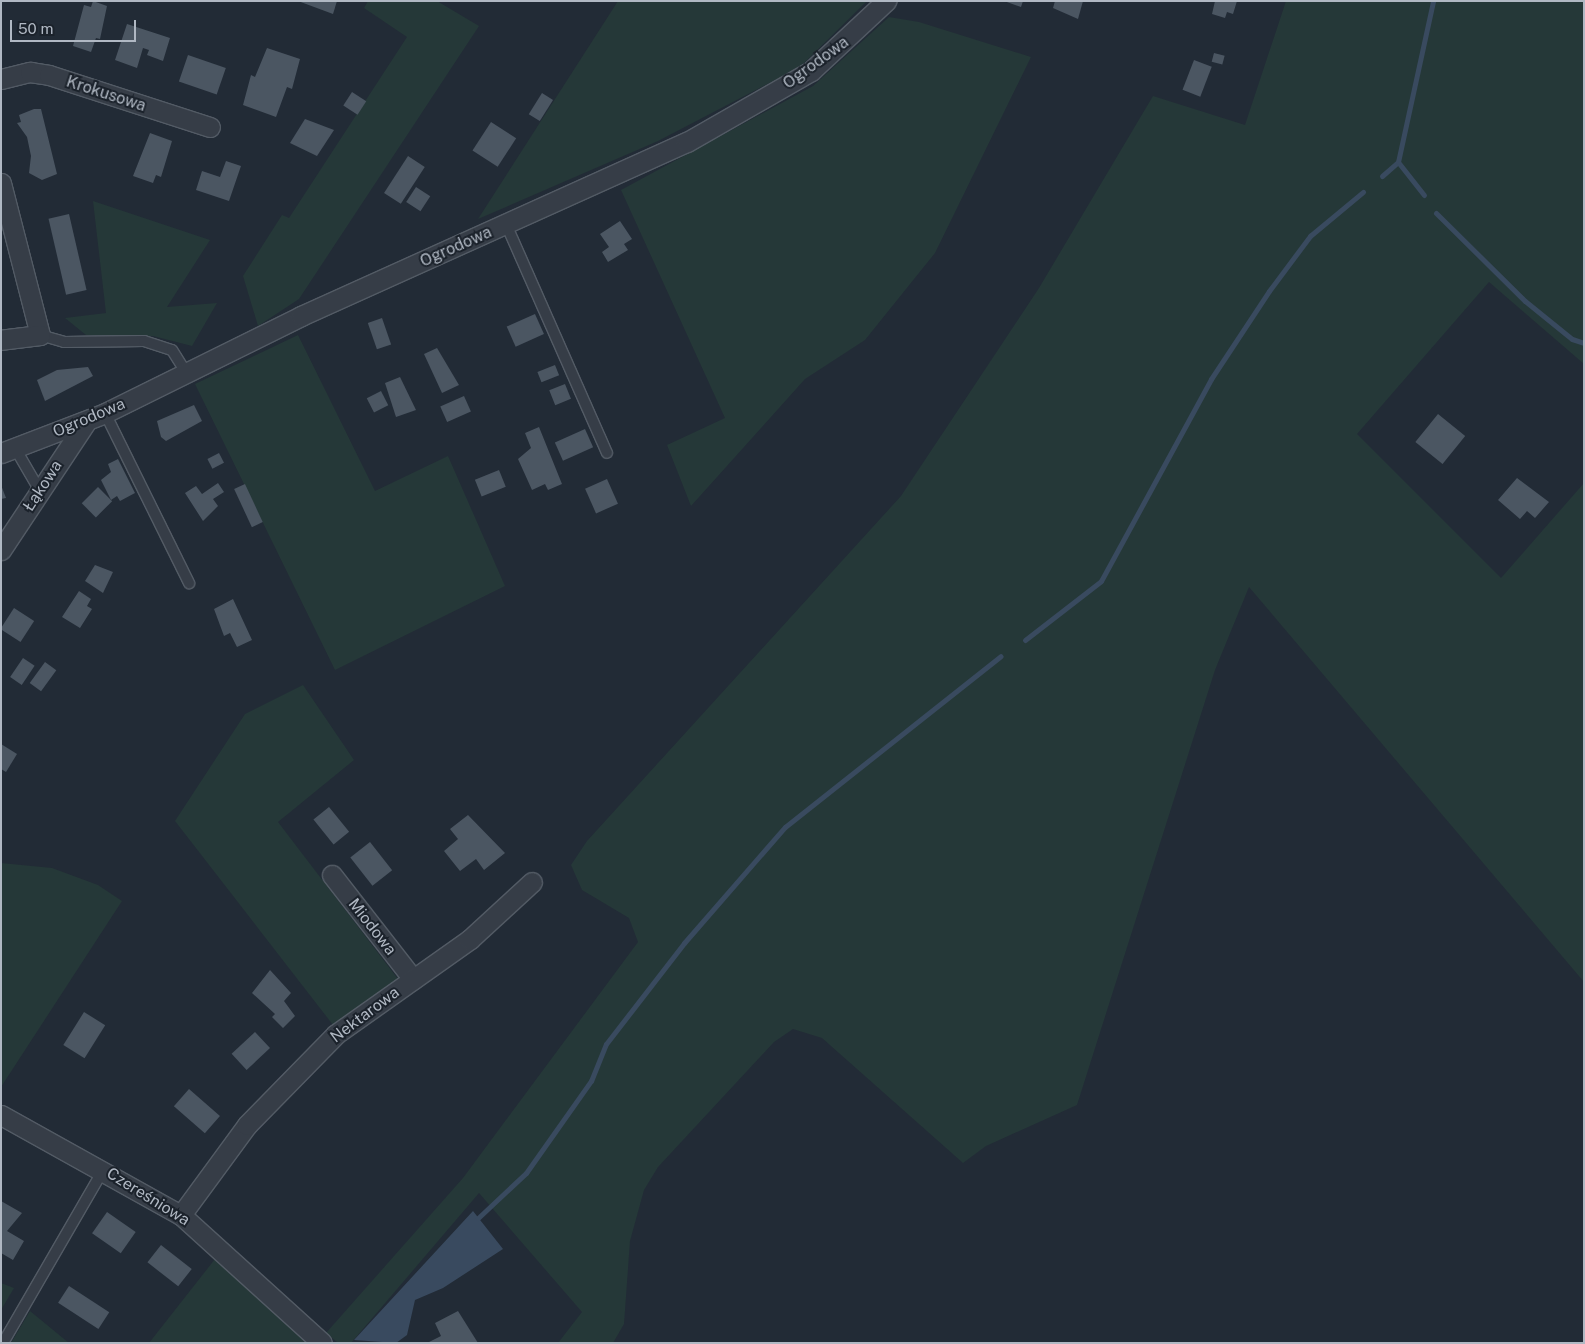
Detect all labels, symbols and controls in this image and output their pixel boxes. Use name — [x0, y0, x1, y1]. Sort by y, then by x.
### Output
scale bar — [12, 10, 139, 42]
text: 50 m — [18, 20, 53, 37]
street label: Ogrodowa — [779, 33, 853, 93]
street label: Krokusowa — [64, 72, 148, 116]
street label: Ogrodowa — [417, 223, 495, 271]
street label: Ogrodowa — [50, 394, 128, 442]
street label: Łąkowa — [20, 457, 66, 515]
street label: Miodowa — [344, 895, 400, 959]
street label: Nektarowa — [327, 983, 403, 1047]
street label: Czereśniowa — [103, 1164, 193, 1230]

